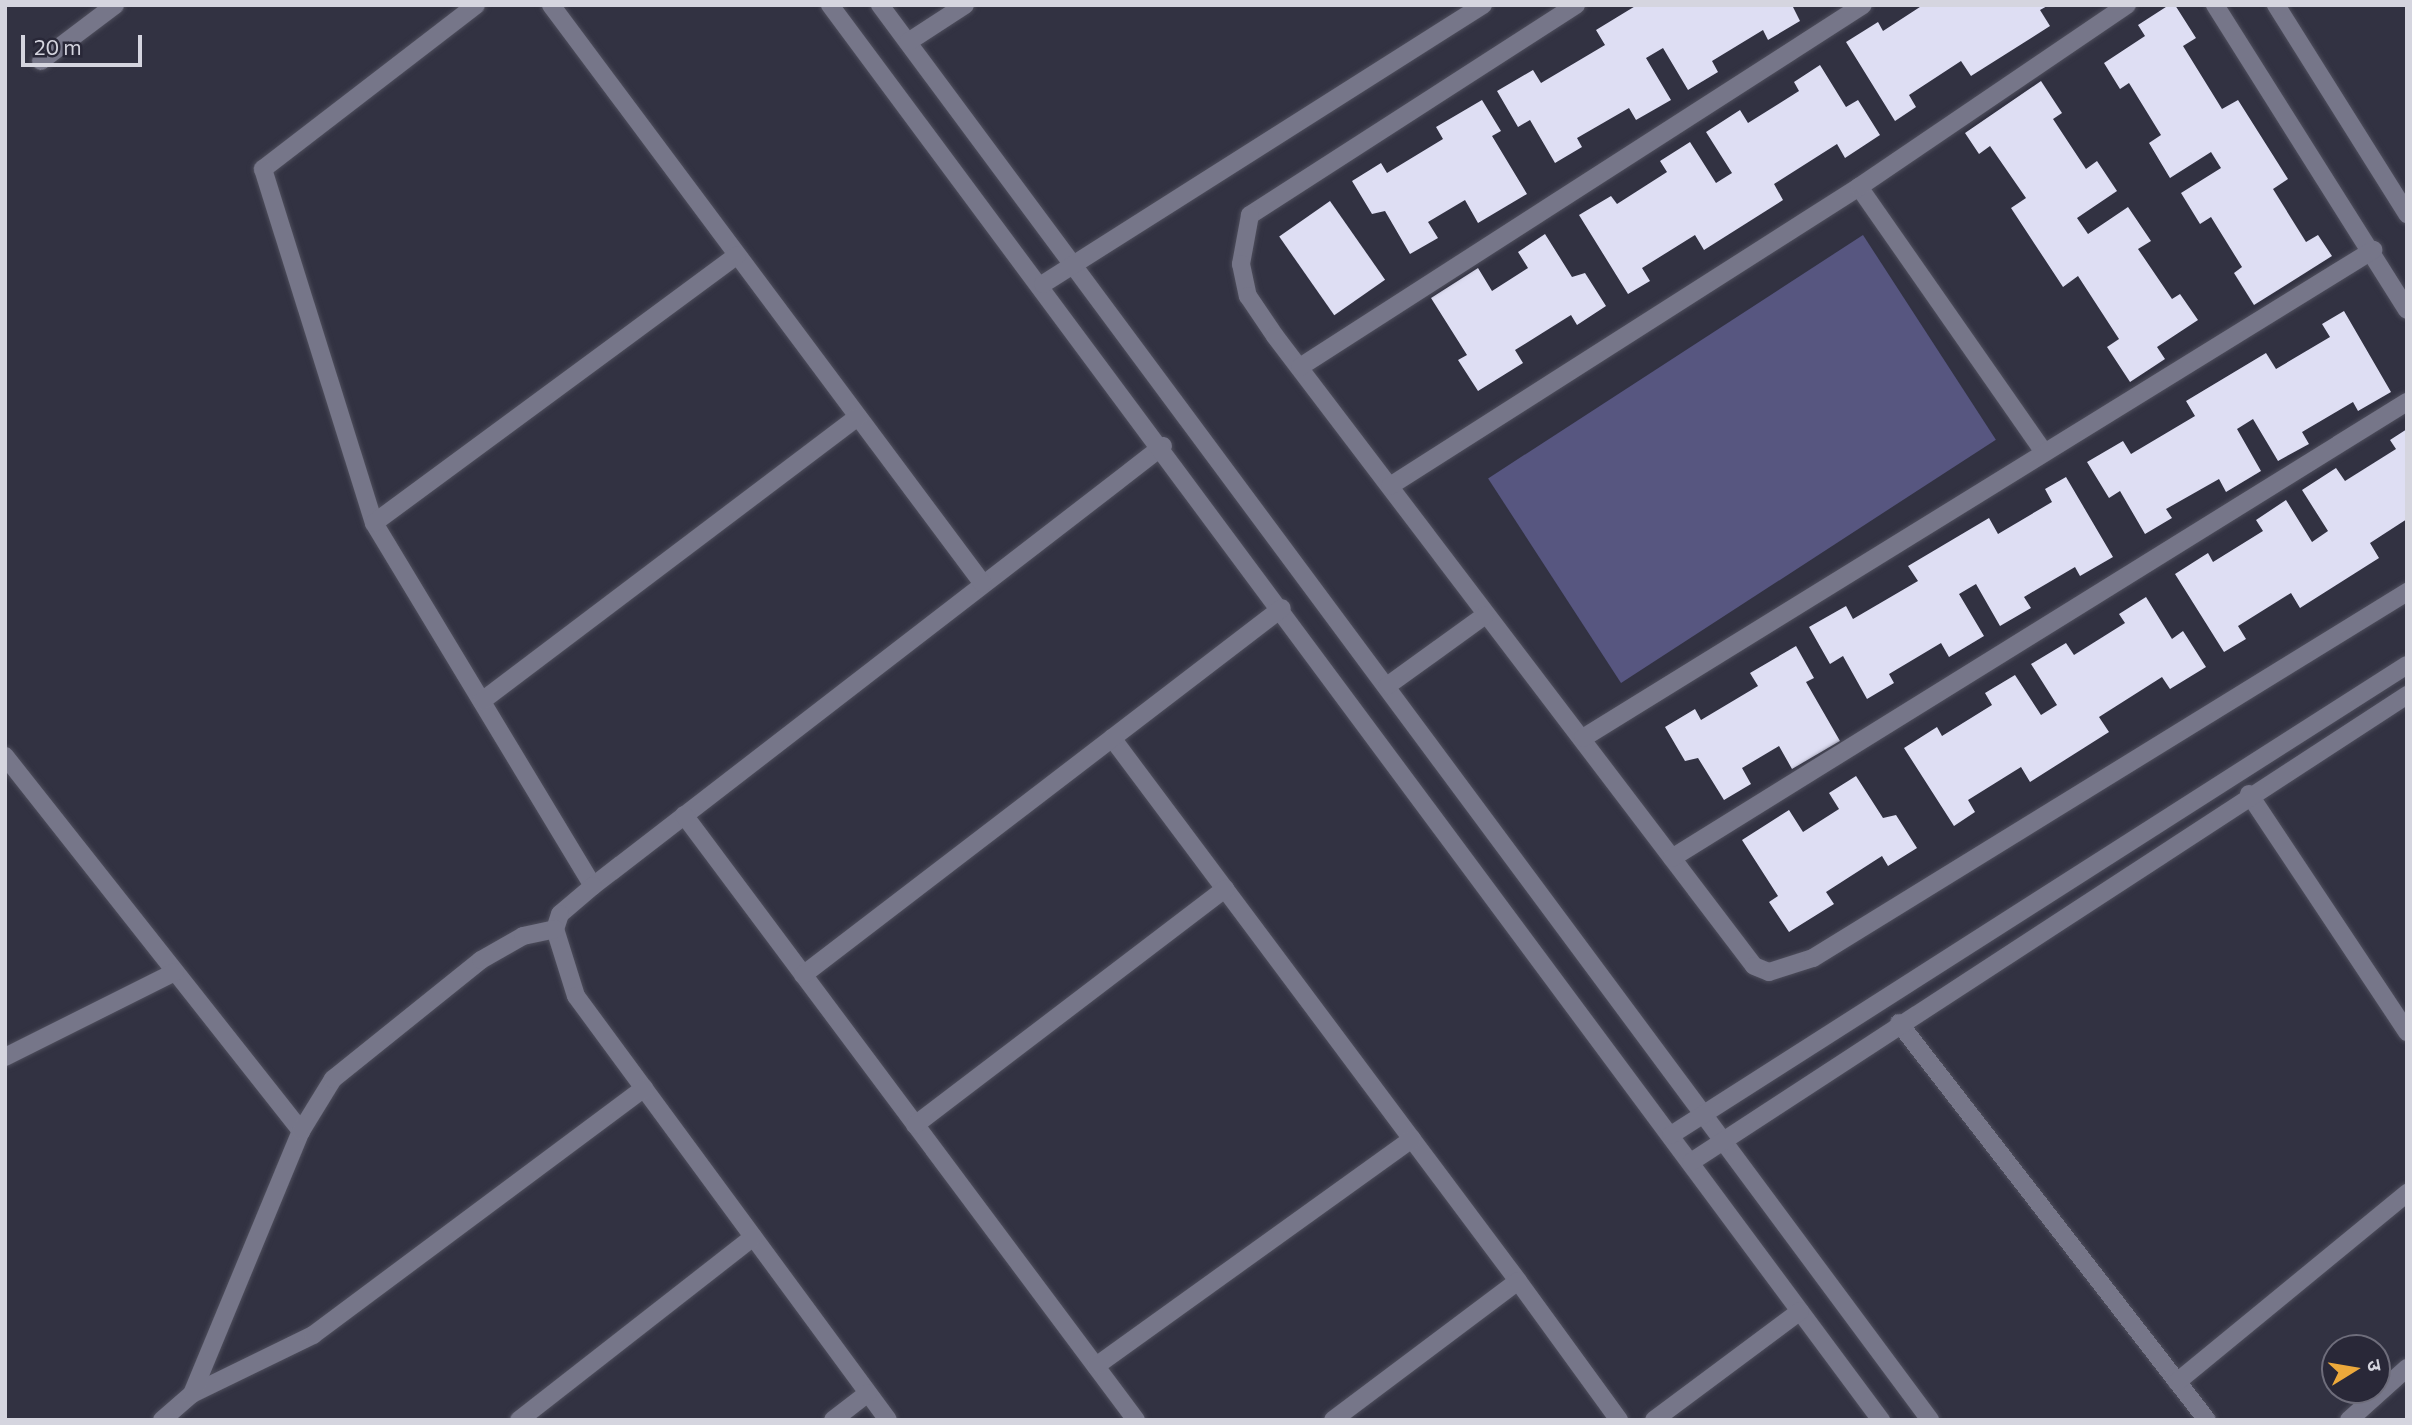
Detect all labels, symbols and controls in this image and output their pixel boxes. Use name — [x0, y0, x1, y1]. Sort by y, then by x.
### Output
scale bar — [24, 21, 145, 65]
text: 20 m — [34, 34, 82, 59]
north arrow — [2321, 1334, 2391, 1404]
text: उ — [2363, 1358, 2387, 1373]

